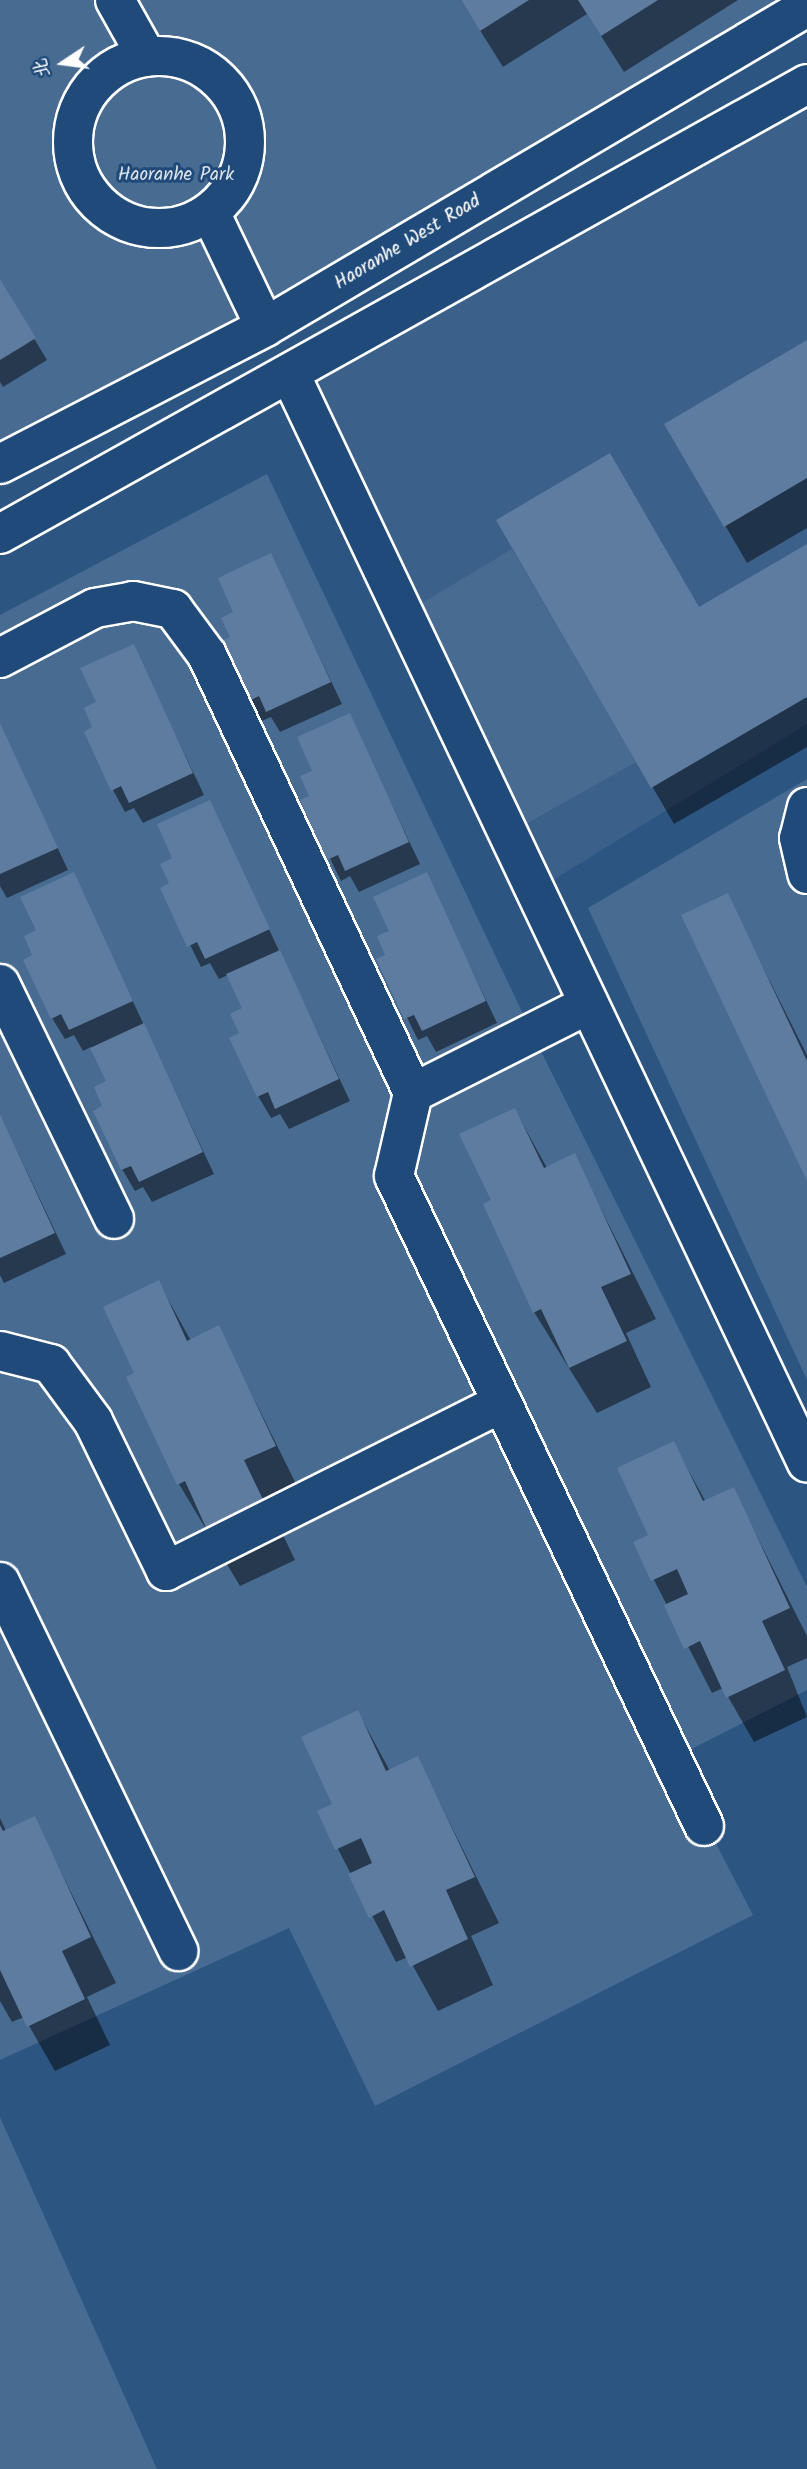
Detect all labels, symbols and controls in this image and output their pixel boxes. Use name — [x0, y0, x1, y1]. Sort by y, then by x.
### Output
north arrow — [28, 28, 98, 98]
text: 北 — [26, 55, 59, 80]
park label: Haoranhe Park — [118, 165, 234, 187]
street label: Haoranhe West Road — [331, 190, 485, 296]

